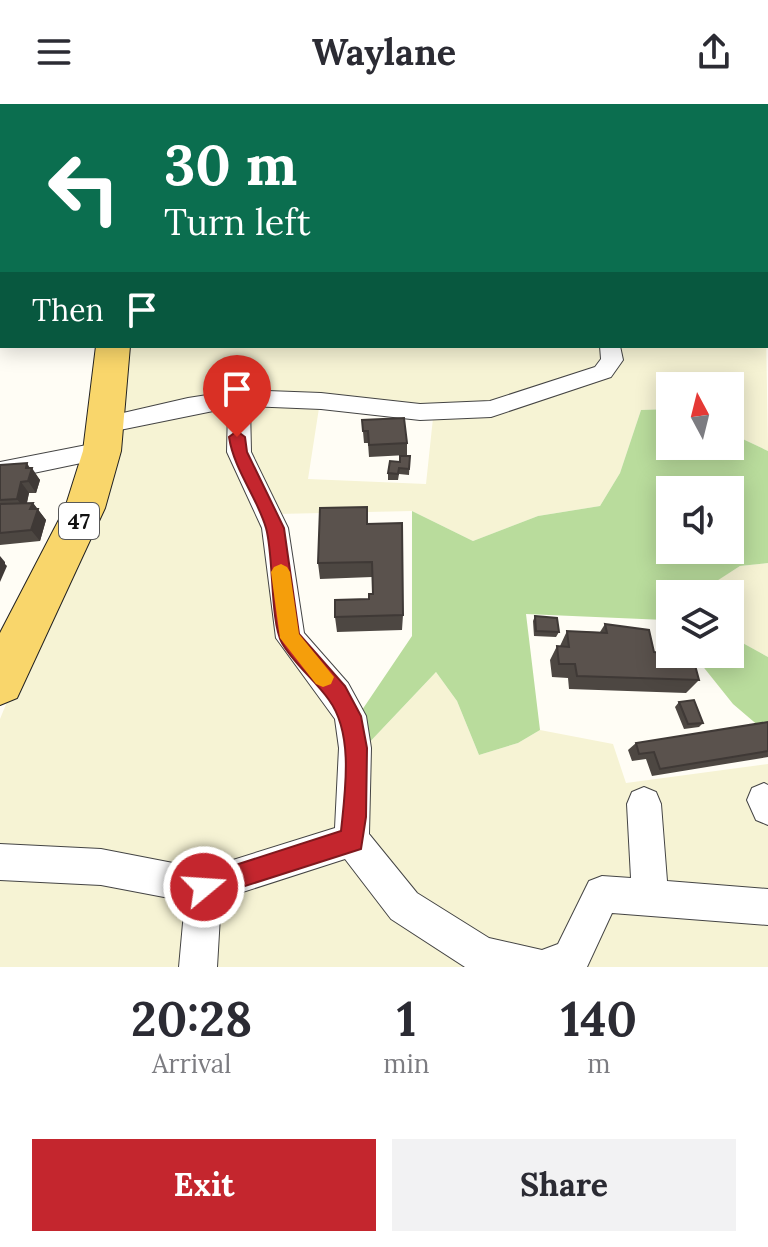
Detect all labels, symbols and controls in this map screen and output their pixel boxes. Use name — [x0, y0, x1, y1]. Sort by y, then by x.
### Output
text: Waylane — [312, 29, 456, 75]
icon: menu — [32, 30, 76, 74]
icon: share — [692, 30, 736, 74]
text: 30 m — [164, 129, 297, 200]
icon: left — [32, 136, 136, 240]
text: Turn left — [164, 199, 311, 245]
icon: arrive — [120, 288, 164, 332]
text: Then — [32, 291, 104, 329]
pin — [203, 355, 271, 437]
icon: arrive — [215, 367, 259, 411]
north arrow — [656, 372, 744, 460]
map controls — [656, 372, 744, 668]
button: sound — [656, 476, 744, 564]
road number: 47 — [59, 503, 99, 539]
button: layers — [656, 580, 744, 668]
position arrow — [162, 845, 246, 929]
text: 20:28 — [131, 988, 252, 1049]
text: 1 — [397, 988, 416, 1049]
text: 140 — [561, 988, 637, 1049]
text: Arrival — [152, 1047, 231, 1080]
text: min — [383, 1047, 430, 1080]
text: m — [587, 1047, 610, 1080]
button: Exit — [32, 1139, 376, 1231]
button: Share — [392, 1139, 736, 1231]

